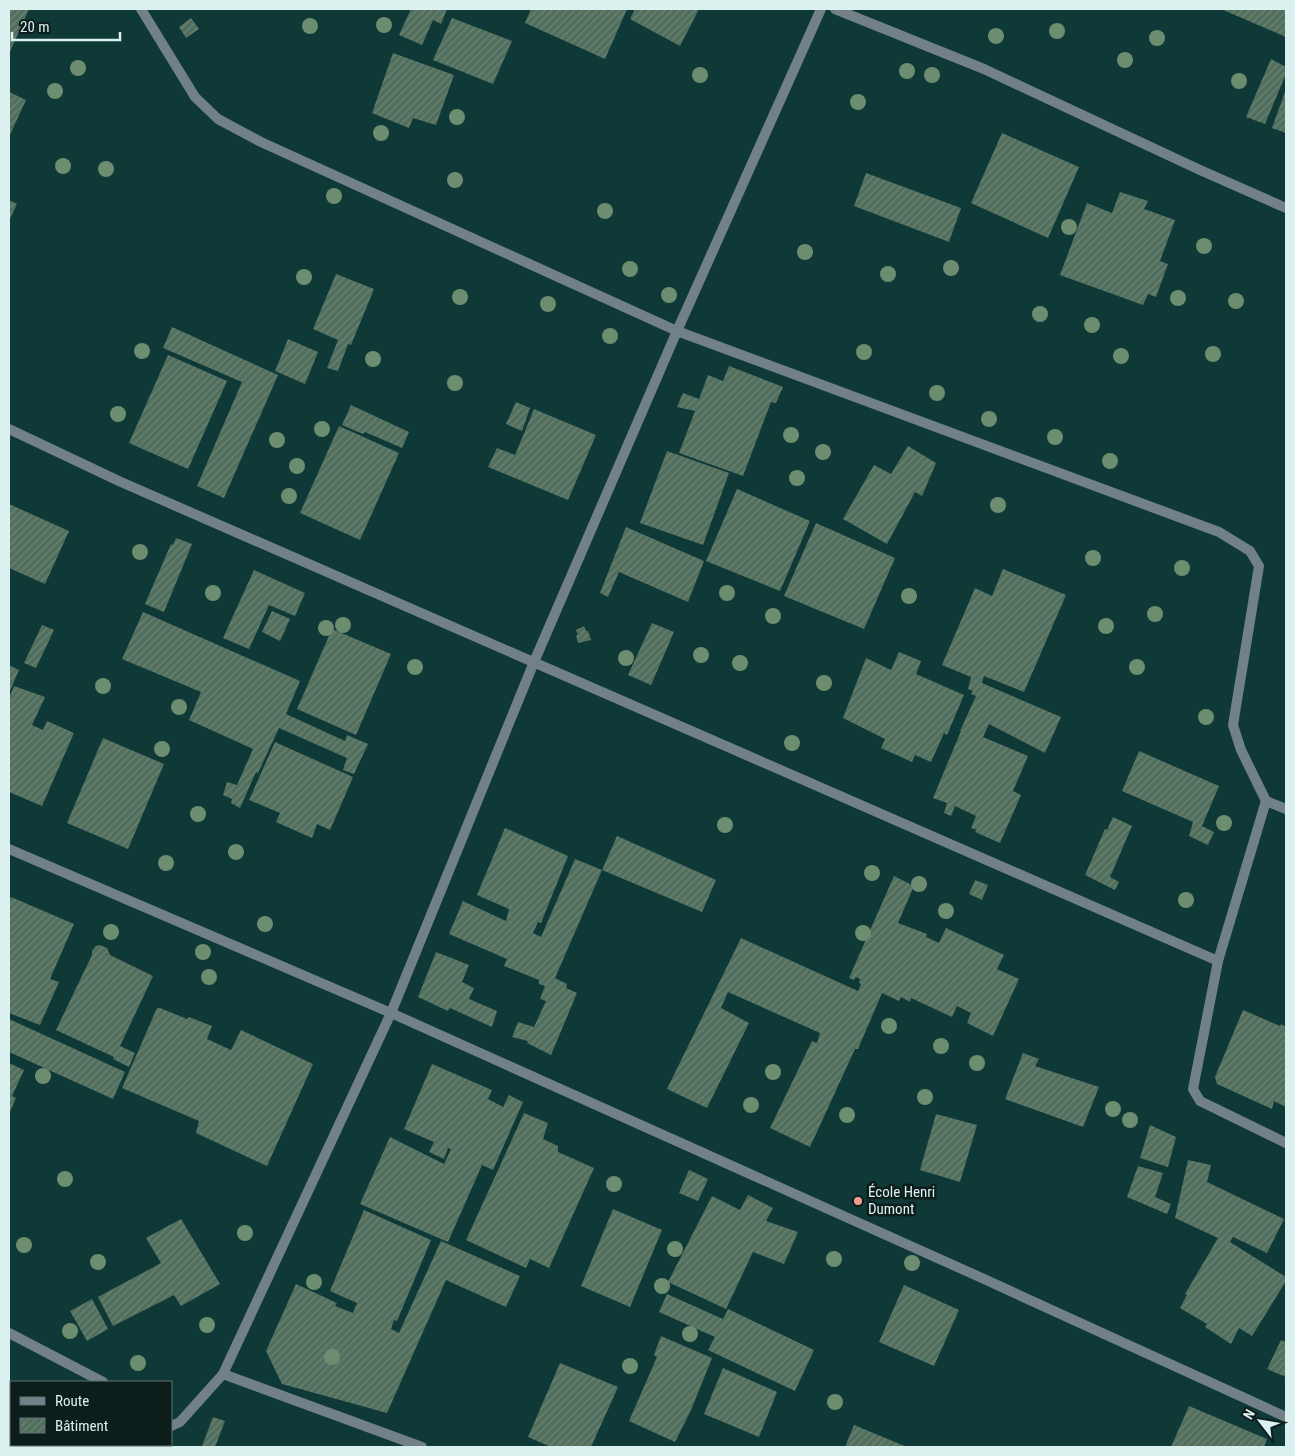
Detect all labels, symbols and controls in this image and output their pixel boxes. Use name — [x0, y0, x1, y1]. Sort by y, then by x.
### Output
scale bar — [12, 10, 120, 42]
text: 20 m — [20, 18, 50, 36]
place label: École Henri Dumont — [868, 1183, 935, 1218]
marker: École Henri Dumont — [852, 1195, 864, 1207]
legend — [10, 1381, 172, 1446]
text: Route — [55, 1392, 89, 1410]
north arrow — [1235, 1396, 1285, 1446]
text: N — [1240, 1407, 1258, 1422]
text: Bâtiment — [55, 1417, 108, 1435]

